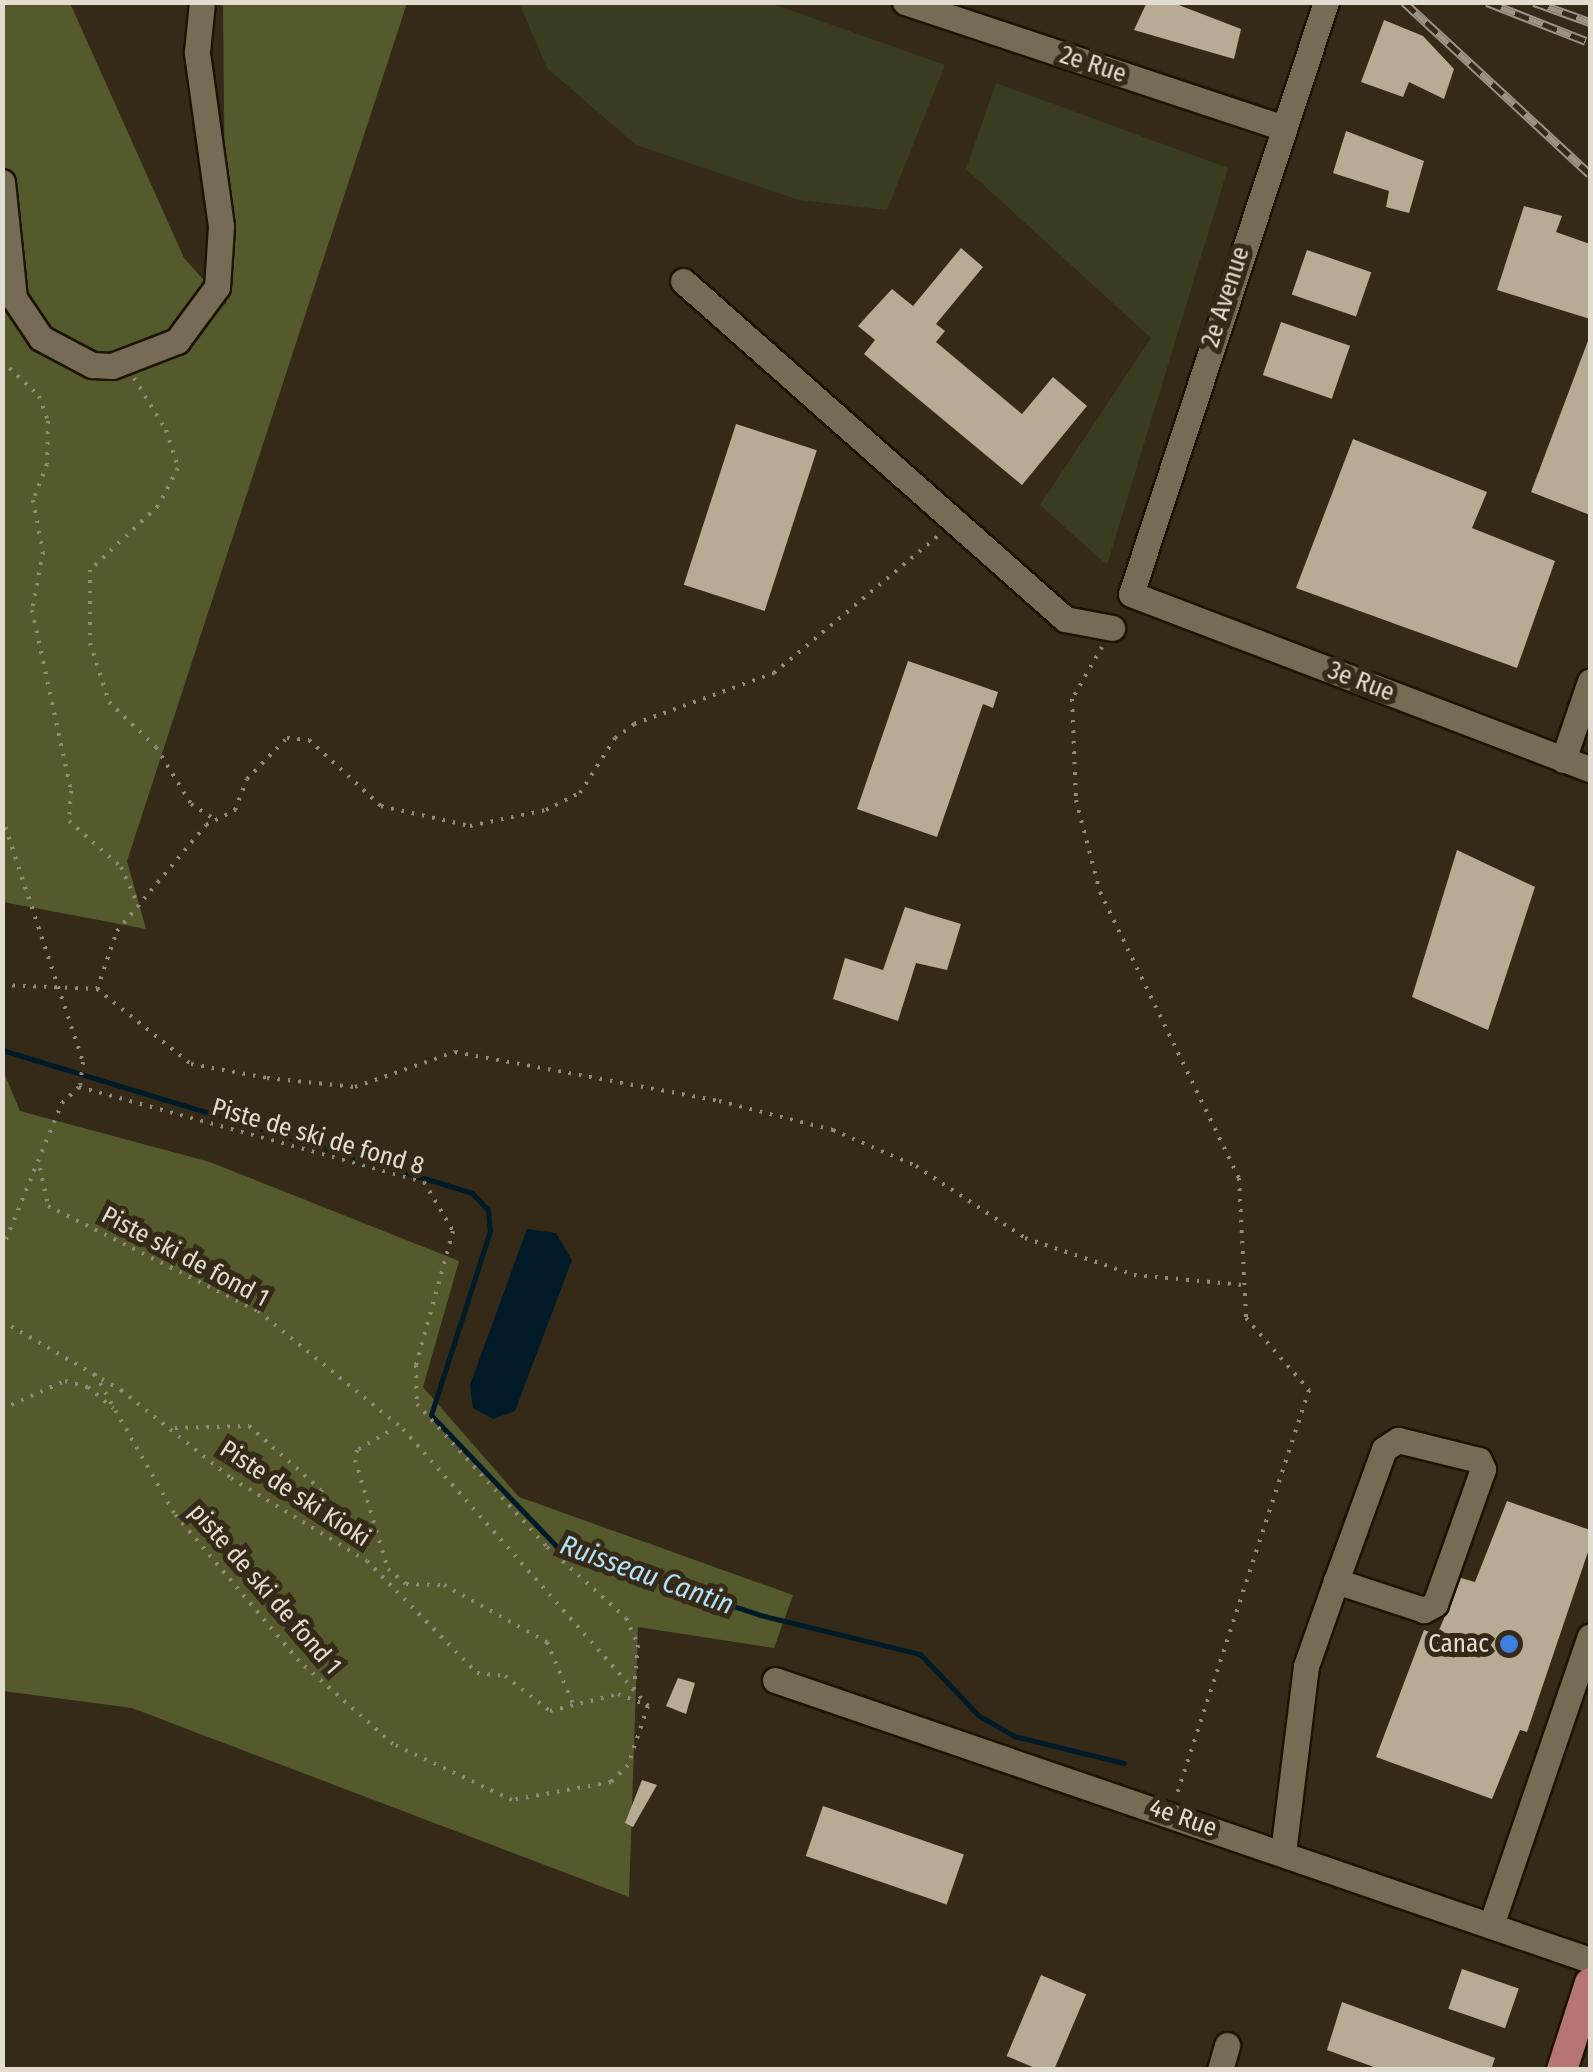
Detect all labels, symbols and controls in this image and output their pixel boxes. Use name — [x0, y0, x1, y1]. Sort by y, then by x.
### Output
street label: 2e Rue — [1056, 40, 1130, 90]
street label: 2e Avenue — [1196, 243, 1256, 351]
street label: 3e Rue — [1324, 656, 1398, 708]
street label: Piste de ski de fond 8 — [208, 1092, 428, 1182]
street label: Piste ski de fond 1 — [96, 1200, 274, 1314]
street label: Piste de ski Kioki — [214, 1434, 376, 1554]
street label: piste de ski de fond 1 — [183, 1497, 347, 1681]
water label: Ruisseau Cantin — [556, 1528, 738, 1622]
place label: Canac — [1428, 1629, 1489, 1659]
marker: Canac — [1498, 1633, 1520, 1655]
street label: 4e Rue — [1145, 1793, 1221, 1843]

